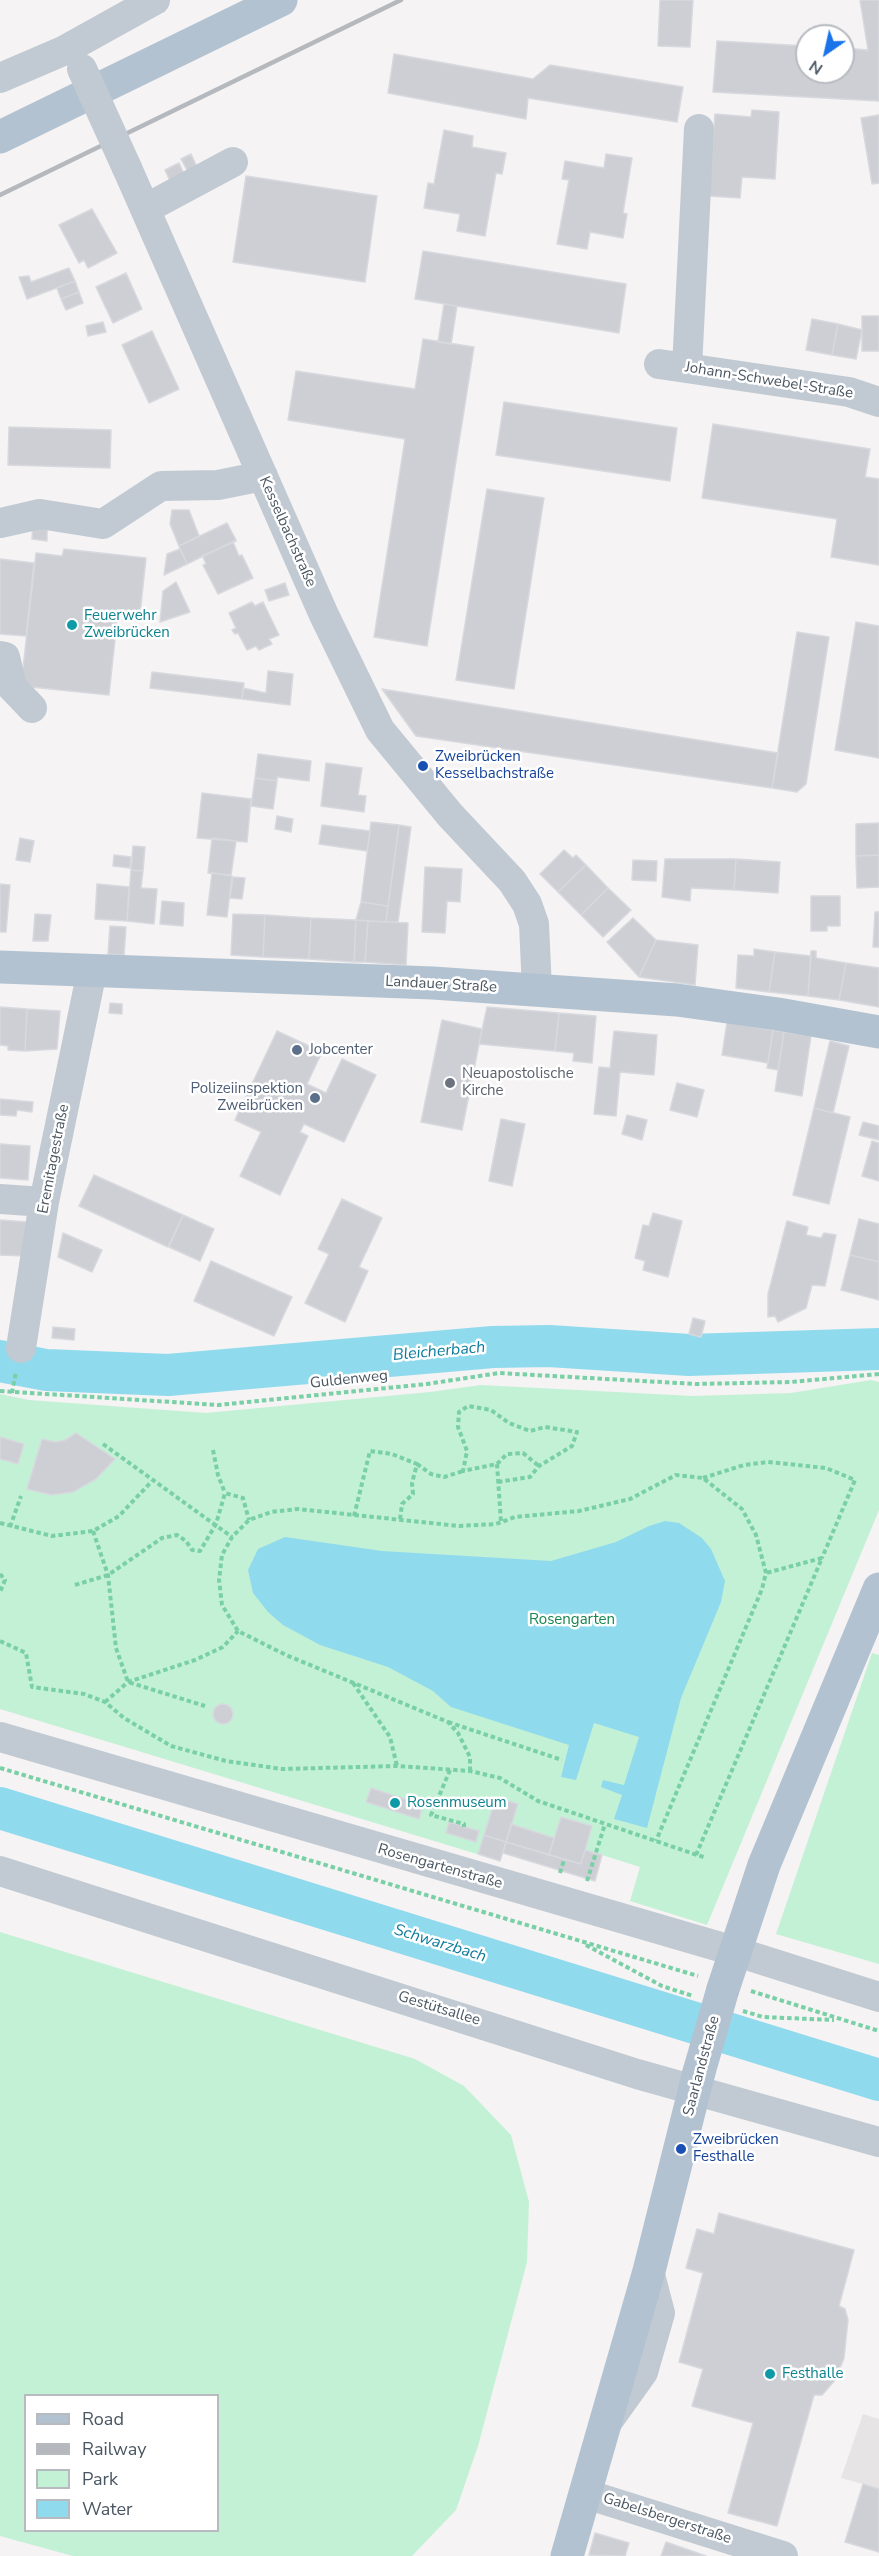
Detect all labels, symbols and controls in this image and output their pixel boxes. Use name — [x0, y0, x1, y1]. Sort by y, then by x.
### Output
north arrow — [795, 24, 855, 84]
text: N — [805, 55, 827, 80]
street label: Johann-Schwebel-Straße — [684, 359, 854, 403]
street label: Kesselbachstraße — [255, 474, 319, 590]
place label: Feuerwehr Zweibrücken — [84, 607, 170, 642]
marker: Feuerwehr Zweibrücken — [65, 618, 79, 632]
place label: Zweibrücken Kesselbachstraße — [435, 748, 554, 783]
marker: Zweibrücken Kesselbachstraße — [416, 759, 430, 773]
street label: Landauer Straße — [385, 973, 497, 997]
place label: Jobcenter — [309, 1041, 373, 1059]
marker: Jobcenter — [290, 1043, 304, 1057]
place label: Neuapostolische Kirche — [462, 1065, 574, 1100]
marker: Neuapostolische Kirche — [443, 1076, 457, 1090]
place label: Polizeiinspektion Zweibrücken — [190, 1080, 303, 1115]
marker: Polizeiinspektion Zweibrücken — [308, 1091, 322, 1105]
street label: Eremitagestraße — [35, 1103, 73, 1215]
water label: Bleicherbach — [392, 1338, 486, 1366]
street label: Guldenweg — [309, 1367, 389, 1393]
park label: Rosengarten — [529, 1611, 615, 1629]
place label: Rosenmuseum — [407, 1794, 507, 1812]
marker: Rosenmuseum — [388, 1796, 402, 1810]
street label: Rosengartenstraße — [376, 1841, 504, 1893]
water label: Schwarzbach — [392, 1921, 488, 1967]
street label: Gestütsallee — [396, 1988, 482, 2030]
street label: Saarlandstraße — [680, 2014, 724, 2118]
place label: Zweibrücken Festhalle — [693, 2131, 779, 2166]
marker: Zweibrücken Festhalle — [674, 2142, 688, 2156]
place label: Festhalle — [782, 2365, 844, 2383]
marker: Festhalle — [763, 2367, 777, 2381]
legend — [24, 2394, 219, 2532]
text: Road — [82, 2407, 124, 2431]
text: Railway — [82, 2437, 147, 2461]
text: Park — [82, 2467, 118, 2491]
street label: Gabelsbergerstraße — [600, 2490, 734, 2548]
text: Water — [82, 2497, 133, 2521]

